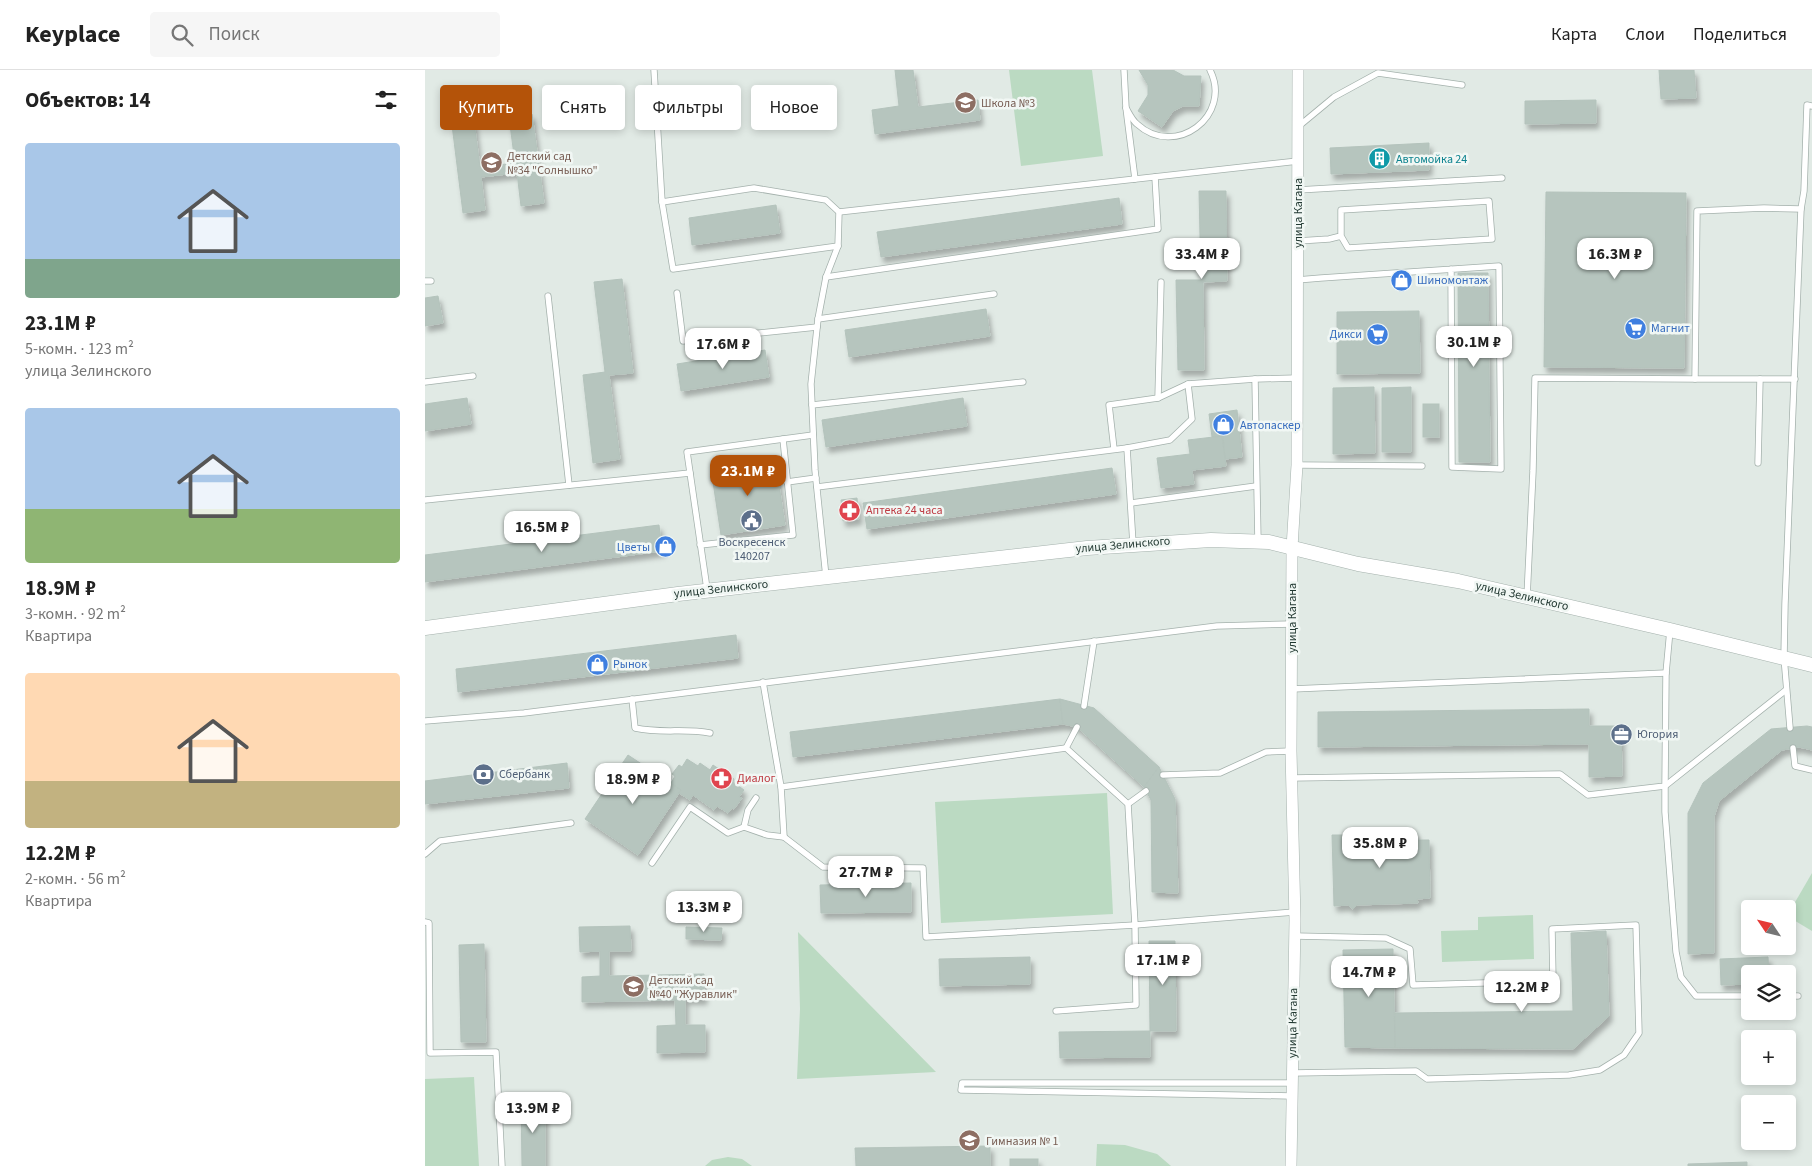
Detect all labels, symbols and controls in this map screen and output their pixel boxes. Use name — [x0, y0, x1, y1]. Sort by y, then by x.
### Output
search box — [150, 12, 500, 57]
text: Keyplace — [25, 17, 120, 52]
icon: search — [168, 21, 196, 49]
text: Поиск — [208, 21, 260, 48]
text: Карта — [1551, 22, 1597, 47]
text: Слои — [1625, 22, 1665, 47]
text: Поделиться — [1693, 22, 1787, 47]
text: Объектов: 14 — [25, 85, 151, 115]
chip: Купить — [440, 85, 532, 130]
chip: Снять — [542, 85, 625, 130]
chip: Фильтры — [635, 85, 741, 130]
chip: Новое — [751, 85, 837, 130]
icon: filters — [372, 86, 400, 114]
school or university icon: Школа №3 — [953, 91, 977, 115]
place label: Школа №3 — [981, 95, 1035, 112]
building icon: Автомойка 24 — [1368, 147, 1392, 171]
place label: Детский сад №34 "Солнышко" — [507, 148, 598, 179]
school or university icon: Детский сад №34 "Солнышко" — [479, 151, 503, 175]
place label: Автомойка 24 — [1396, 151, 1467, 168]
icon: home — [168, 176, 258, 266]
street label: улица Кагана — [1290, 178, 1307, 248]
pin: 33.4M ₽ — [1156, 238, 1248, 280]
pin: 16.3M ₽ — [1569, 238, 1661, 280]
text: 33.4M ₽ — [1175, 243, 1229, 265]
text: 16.3M ₽ — [1588, 243, 1642, 265]
shop icon: Шиномонтаж — [1389, 268, 1413, 292]
place label: Шиномонтаж — [1417, 272, 1489, 289]
text: 23.1M ₽ — [25, 308, 96, 338]
supermarket icon: Магнит — [1623, 316, 1647, 340]
place label: Магнит — [1651, 320, 1690, 337]
supermarket icon: Дикси — [1366, 322, 1390, 346]
place label: Дикси — [1329, 326, 1362, 343]
pin: 30.1M ₽ — [1428, 326, 1520, 368]
pin: 17.6M ₽ — [677, 328, 769, 370]
text: 30.1M ₽ — [1447, 331, 1501, 353]
text: 17.6M ₽ — [696, 333, 750, 355]
text: 5-комн. · 123 m² — [25, 338, 134, 360]
text: улица Зелинского — [25, 360, 152, 382]
shop icon: Автопаскер — [1212, 413, 1236, 437]
place label: Автопаскер — [1240, 417, 1301, 434]
icon: home — [168, 441, 258, 531]
pin: 23.1M ₽ — [702, 454, 794, 497]
text: 23.1M ₽ — [721, 460, 775, 482]
pharmacy icon: Аптека 24 часа — [838, 498, 862, 522]
place label: Аптека 24 часа — [866, 502, 943, 519]
public building icon: Воскресенск 140207 — [740, 509, 764, 533]
pin: 16.5M ₽ — [496, 510, 588, 553]
text: 16.5M ₽ — [515, 516, 569, 538]
street label: улица Зелинского — [1075, 532, 1171, 558]
place label: Воскресенск 140207 — [719, 534, 786, 565]
shop icon: Цветы — [654, 535, 678, 559]
place label: Цветы — [617, 539, 650, 556]
text: 18.9M ₽ — [25, 573, 96, 603]
street label: улица Зелинского — [673, 576, 769, 602]
street label: улица Зелинского — [1474, 577, 1570, 615]
street label: улица Кагана — [1284, 583, 1301, 653]
text: 3-комн. · 92 m² — [25, 603, 126, 625]
text: Квартира — [25, 625, 92, 647]
shop icon: Рынок — [585, 652, 609, 676]
place label: Рынок — [613, 656, 647, 673]
icon: home — [168, 706, 258, 796]
office icon: Югория — [1609, 722, 1633, 746]
place label: Югория — [1637, 726, 1678, 743]
bank icon: Сбербанк — [471, 762, 495, 786]
pin: 18.9M ₽ — [587, 762, 679, 805]
place label: Сбербанк — [499, 766, 550, 783]
pharmacy icon: Диалог — [709, 766, 733, 790]
text: 18.9M ₽ — [606, 768, 660, 790]
place label: Диалог — [737, 770, 775, 787]
pin: 35.8M ₽ — [1334, 826, 1426, 869]
text: 35.8M ₽ — [1353, 832, 1407, 854]
text: 12.2M ₽ — [25, 838, 96, 868]
pin: 27.7M ₽ — [820, 856, 912, 898]
text: 27.7M ₽ — [839, 861, 893, 883]
text: 2-комн. · 56 m² — [25, 868, 126, 890]
text: Квартира — [25, 890, 92, 912]
pin: 13.3M ₽ — [658, 890, 750, 933]
text: 13.3M ₽ — [677, 896, 731, 918]
north arrow — [1741, 900, 1796, 955]
map controls — [1741, 900, 1796, 1150]
pin: 17.1M ₽ — [1117, 944, 1209, 986]
text: 17.1M ₽ — [1136, 949, 1190, 971]
pin: 14.7M ₽ — [1323, 956, 1415, 998]
text: 14.7M ₽ — [1342, 961, 1396, 983]
button: layers — [1741, 965, 1796, 1020]
pin: 12.2M ₽ — [1476, 970, 1568, 1013]
place label: Детский сад №40 "Журавлик" — [649, 972, 737, 1003]
school or university icon: Детский сад №40 "Журавлик" — [621, 975, 645, 999]
text: 12.2M ₽ — [1495, 976, 1549, 998]
street label: улица Кагана — [1284, 988, 1302, 1058]
button: + — [1741, 1030, 1796, 1085]
pin: 13.9M ₽ — [487, 1092, 579, 1134]
button: − — [1741, 1095, 1796, 1150]
text: 13.9M ₽ — [506, 1097, 560, 1119]
school or university icon: Гимназия № 1 — [958, 1129, 982, 1153]
place label: Гимназия № 1 — [986, 1133, 1058, 1150]

